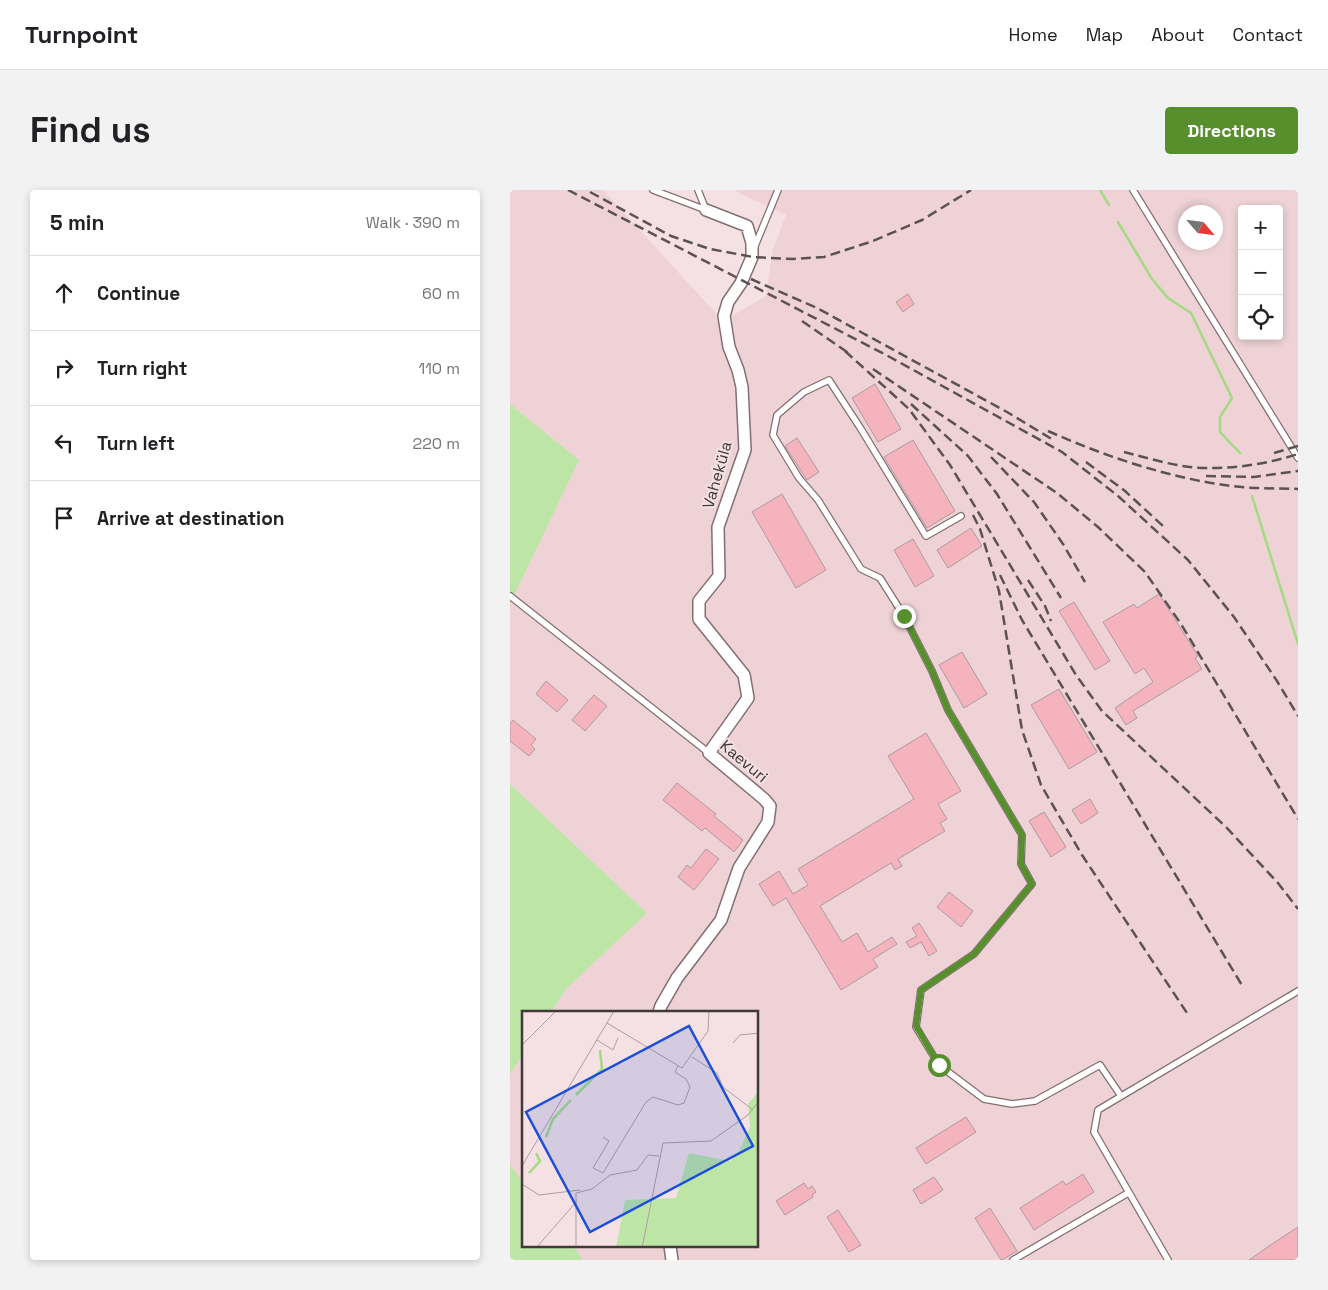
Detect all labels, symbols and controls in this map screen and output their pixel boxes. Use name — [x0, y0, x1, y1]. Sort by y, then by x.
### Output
text: Turnpoint — [25, 19, 138, 50]
text: Home — [1009, 23, 1058, 46]
text: Map — [1086, 23, 1123, 46]
text: About — [1151, 23, 1205, 46]
text: Contact — [1233, 23, 1303, 46]
button: Directions — [1165, 107, 1298, 154]
text: Find us — [30, 108, 151, 152]
north arrow — [1178, 205, 1223, 250]
map controls — [1238, 205, 1283, 340]
button: + — [1238, 205, 1283, 250]
text: 5 min — [50, 209, 104, 236]
text: Walk · 390 m — [366, 212, 460, 233]
button: − — [1238, 250, 1283, 295]
icon: ahead — [50, 279, 78, 307]
text: Continue — [97, 281, 180, 306]
text: 60 m — [422, 283, 460, 304]
button: locate — [1238, 295, 1283, 340]
icon: right — [50, 354, 78, 382]
text: Turn right — [97, 356, 187, 381]
text: 110 m — [418, 358, 460, 379]
icon: left — [50, 429, 78, 457]
text: Turn left — [97, 431, 175, 456]
text: 220 m — [413, 433, 460, 454]
street label: Vaheküla — [697, 439, 737, 511]
icon: arrive — [50, 504, 78, 532]
text: Arrive at destination — [97, 506, 285, 531]
route end — [893, 605, 916, 628]
street label: Kaevuri — [716, 735, 772, 787]
inset map — [522, 1011, 759, 1248]
route start — [928, 1054, 951, 1077]

